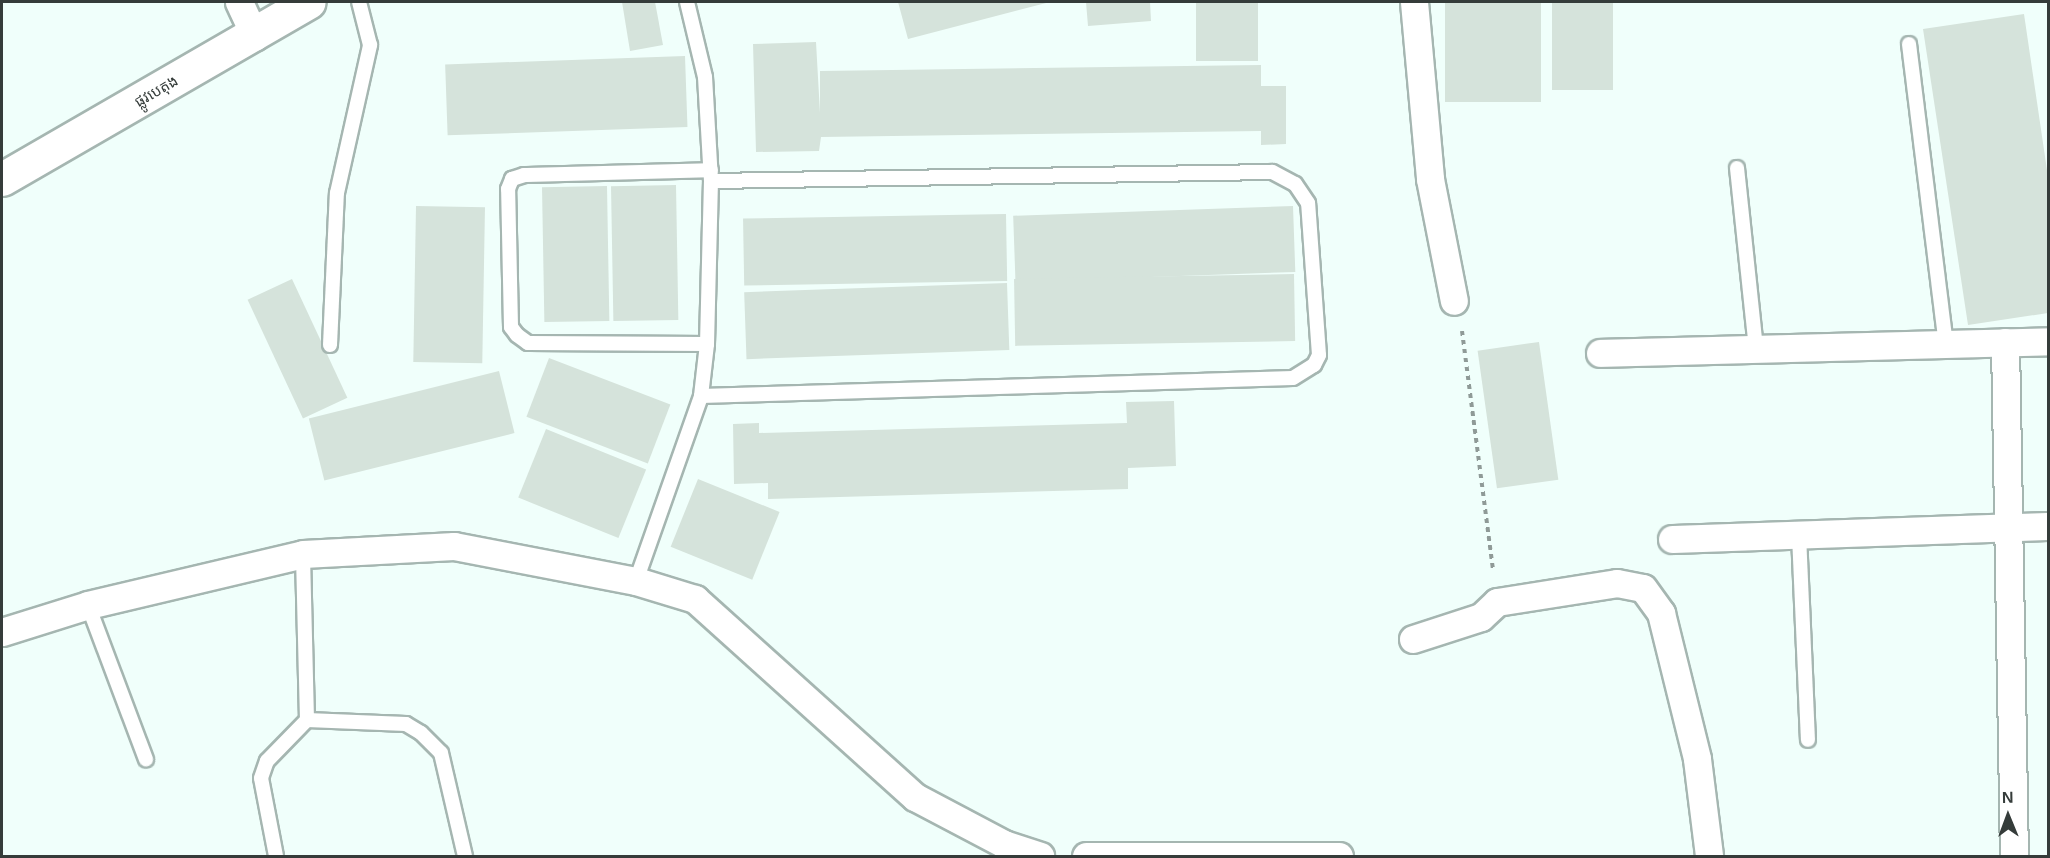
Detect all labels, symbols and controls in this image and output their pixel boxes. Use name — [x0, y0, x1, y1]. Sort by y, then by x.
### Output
street label: ផ្លូវបេតុង — [131, 71, 181, 111]
north arrow — [1978, 786, 2038, 846]
text: N — [2002, 789, 2014, 806]

